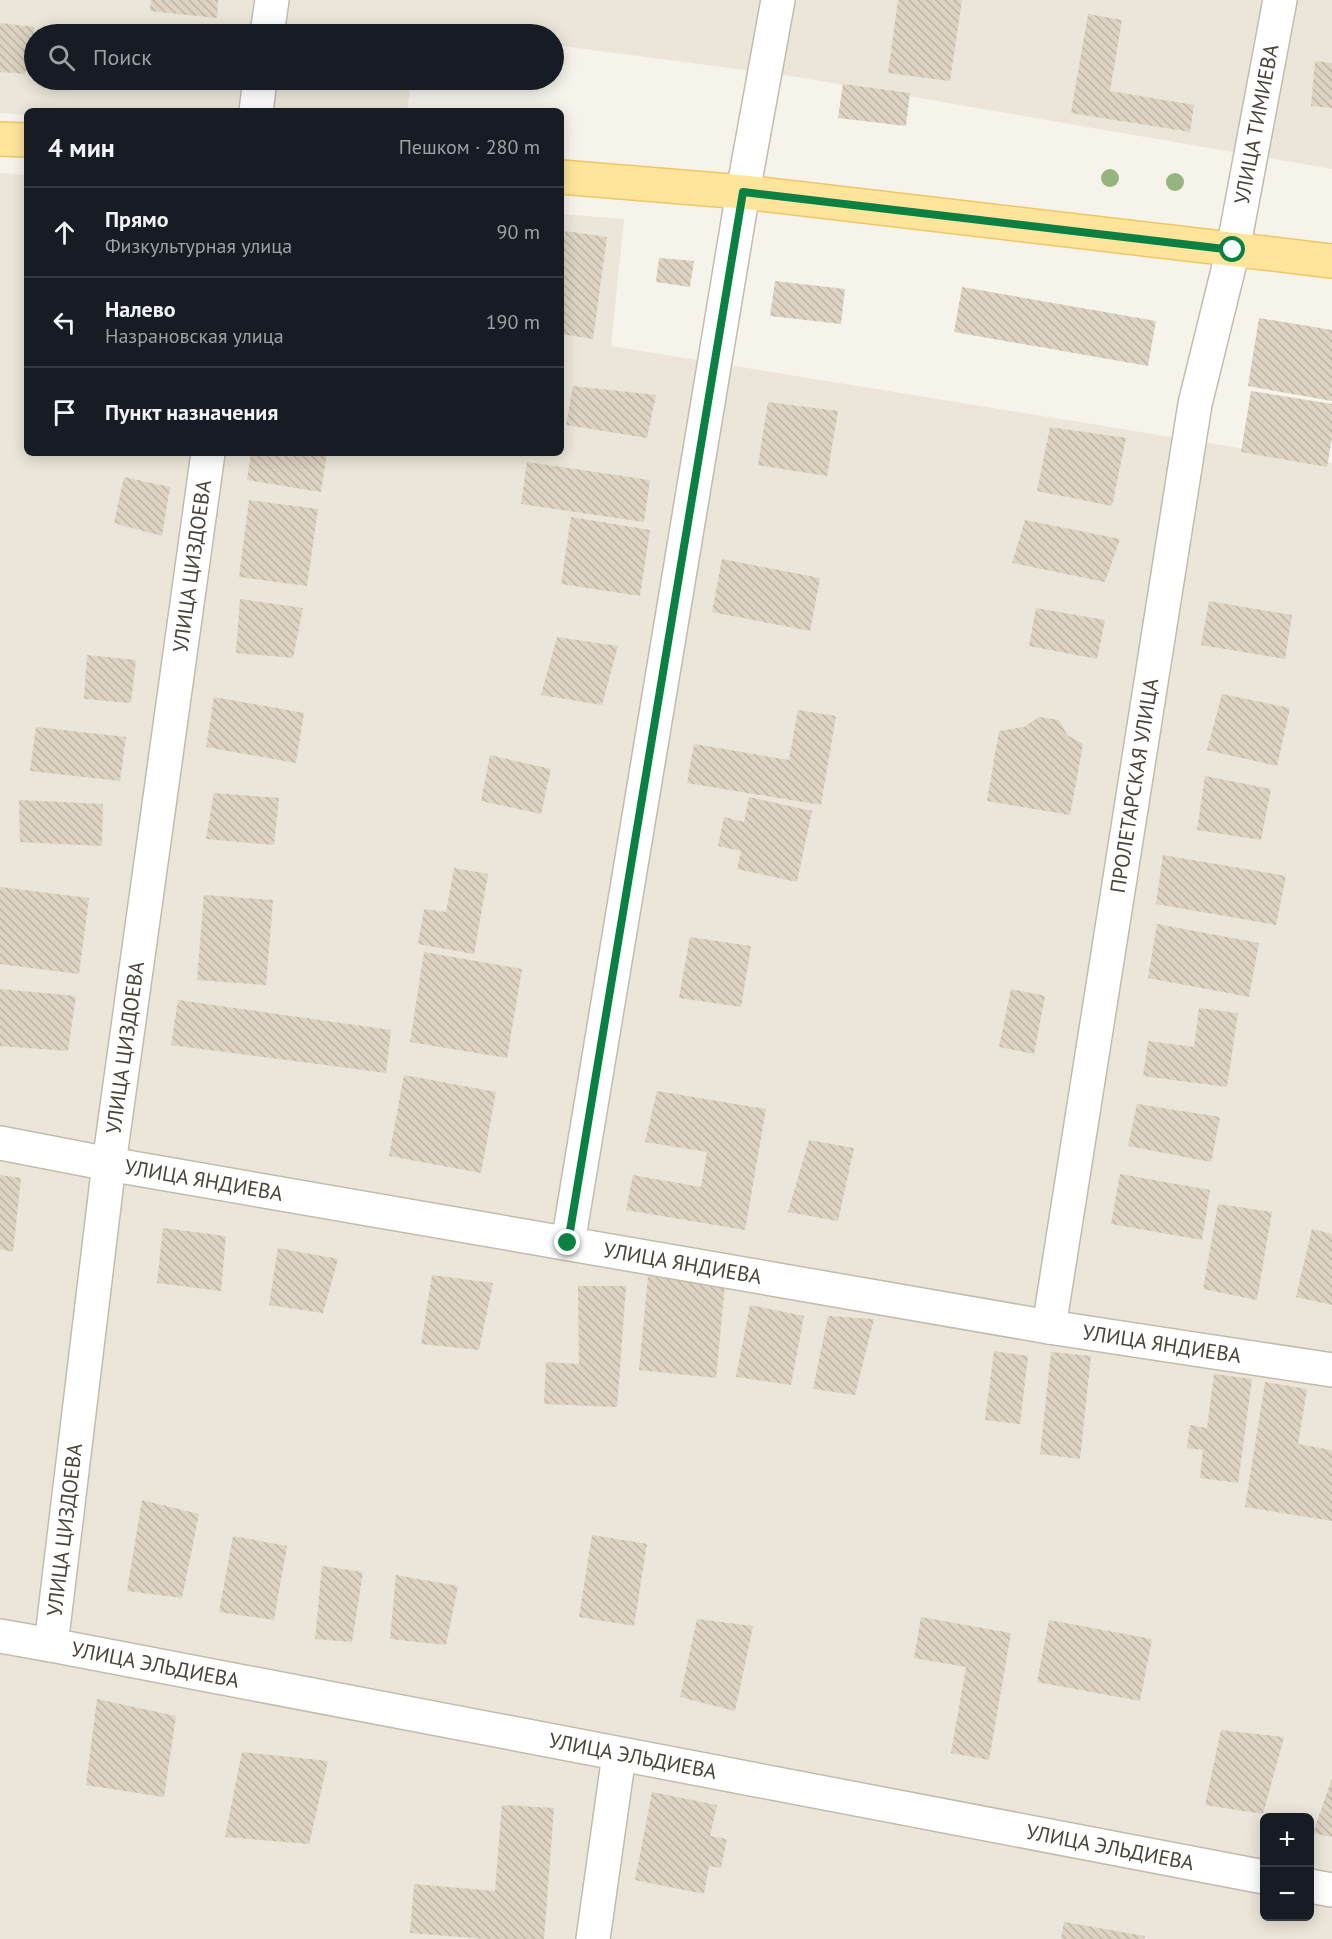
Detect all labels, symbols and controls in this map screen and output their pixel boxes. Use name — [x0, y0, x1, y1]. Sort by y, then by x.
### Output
search box — [24, 24, 564, 90]
icon: search — [45, 41, 78, 74]
street label: УЛИЦА ТИМИЕВА — [1228, 41, 1285, 206]
text: Поиск — [93, 43, 152, 71]
text: 4 мин — [48, 131, 115, 164]
text: Пешком · 280 m — [399, 134, 540, 160]
text: Прямо — [105, 205, 168, 233]
icon: ahead — [48, 216, 81, 249]
text: 90 m — [497, 219, 540, 245]
text: Физкультурная улица — [105, 233, 292, 259]
route start — [1219, 236, 1245, 262]
text: Налево — [105, 295, 176, 323]
icon: left — [48, 306, 81, 339]
text: 190 m — [486, 309, 540, 335]
text: Назрановская улица — [105, 323, 284, 349]
icon: arrive — [48, 396, 81, 429]
text: Пункт назначения — [105, 398, 278, 426]
street label: УЛИЦА ЦИЗДОЕВА — [166, 478, 217, 654]
street label: ПРОЛЕТАРСКАЯ УЛИЦА — [1104, 676, 1165, 895]
street label: УЛИЦА ЦИЗДОЕВА — [99, 959, 150, 1135]
street label: УЛИЦА ЯНДИЕВА — [122, 1153, 286, 1207]
route end — [554, 1229, 580, 1255]
street label: УЛИЦА ЯНДИЕВА — [601, 1236, 764, 1290]
street label: УЛИЦА ЯНДИЕВА — [1081, 1318, 1244, 1369]
street label: УЛИЦА ЦИЗДОЕВА — [41, 1441, 88, 1618]
street label: УЛИЦА ЭЛЬДИЕВА — [69, 1635, 242, 1694]
street label: УЛИЦА ЭЛЬДИЕВА — [547, 1726, 720, 1785]
map controls — [1260, 1813, 1314, 1921]
button: + — [1260, 1813, 1314, 1867]
street label: УЛИЦА ЭЛЬДИЕВА — [1024, 1818, 1197, 1876]
button: − — [1260, 1867, 1314, 1921]

